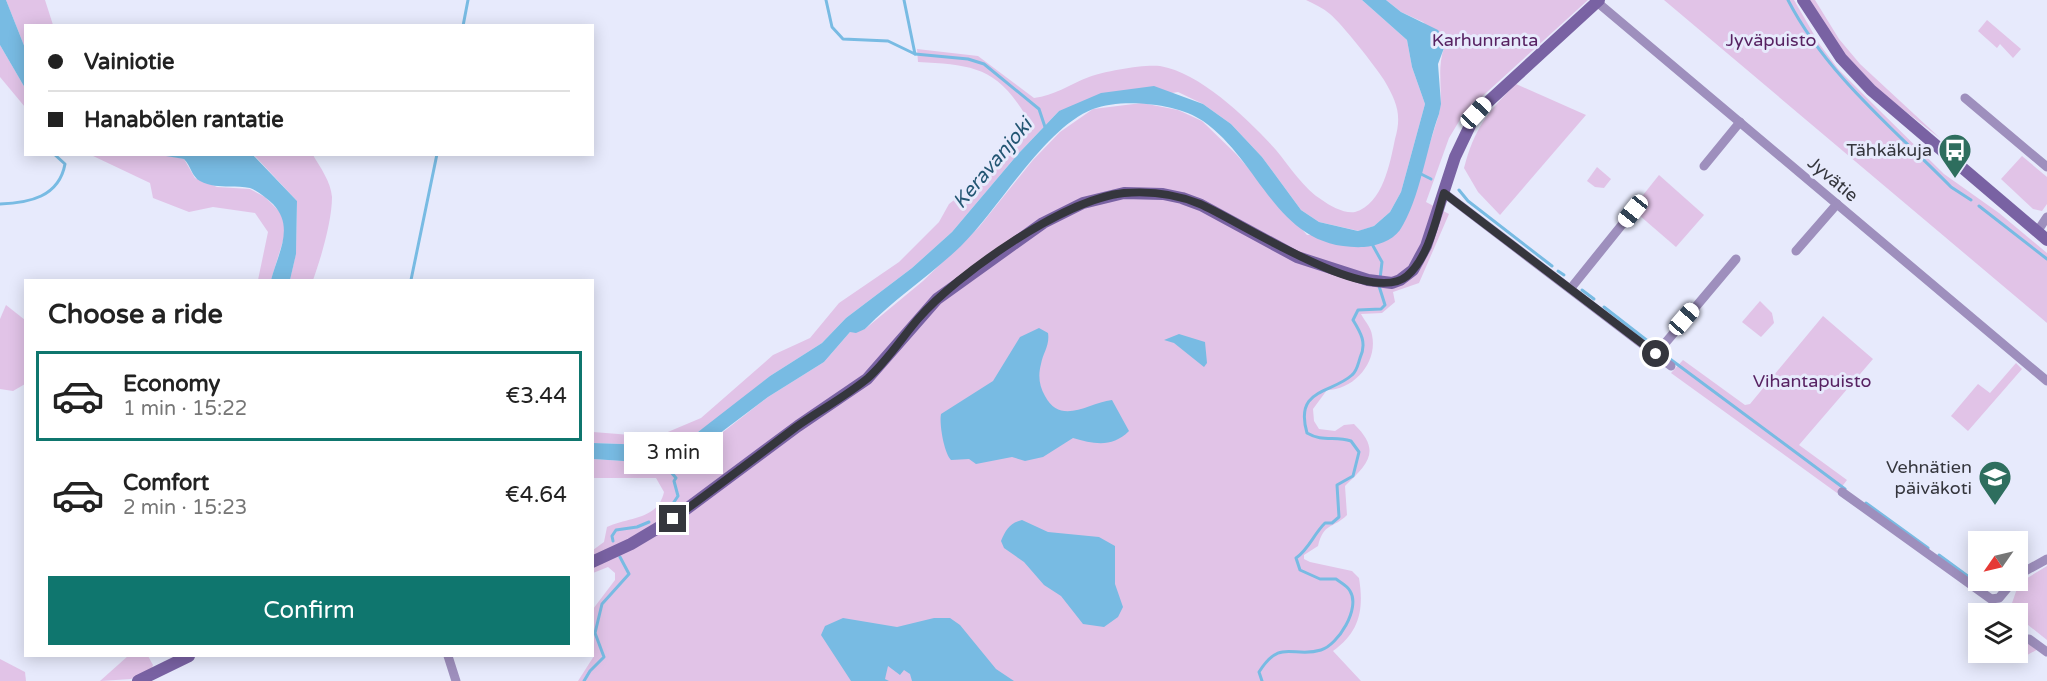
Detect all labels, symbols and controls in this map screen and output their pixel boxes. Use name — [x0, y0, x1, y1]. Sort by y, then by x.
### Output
park label: Karhunranta — [1432, 29, 1538, 51]
park label: Jyväpuisto — [1726, 29, 1816, 51]
text: Vainiotie — [84, 49, 174, 75]
car — [1457, 94, 1495, 132]
text: Hanabölen rantatie — [84, 107, 284, 133]
water label: Keravanjoki — [948, 111, 1039, 214]
bus stop icon: Tähkäkuja — [1937, 132, 1973, 179]
place label: Tähkäkuja — [1846, 139, 1932, 161]
street label: Jyvätie — [1803, 152, 1863, 206]
car — [1615, 191, 1651, 231]
text: Choose a ride — [48, 298, 223, 331]
car — [1665, 300, 1703, 338]
route start — [1642, 340, 1669, 367]
icon: car — [51, 369, 105, 423]
park label: Vihantapuisto — [1753, 370, 1871, 392]
text: Economy — [123, 371, 220, 397]
text: €3.44 — [505, 383, 567, 409]
text: 1 min · 15:22 — [123, 397, 247, 421]
callout: 3 min — [624, 432, 722, 474]
text: 3 min — [647, 441, 700, 465]
place label: Vehnätien päiväkoti — [1886, 456, 1972, 499]
school or university icon: Vehnätien päiväkoti — [1977, 459, 2013, 506]
icon: car — [51, 468, 105, 522]
text: Comfort — [123, 470, 209, 496]
text: €4.64 — [505, 482, 567, 508]
text: 2 min · 15:23 — [123, 496, 247, 520]
route end — [659, 505, 686, 532]
north arrow — [1968, 531, 2028, 591]
map controls — [1968, 531, 2028, 663]
button: Confirm — [48, 576, 570, 645]
button: layers — [1968, 603, 2028, 663]

